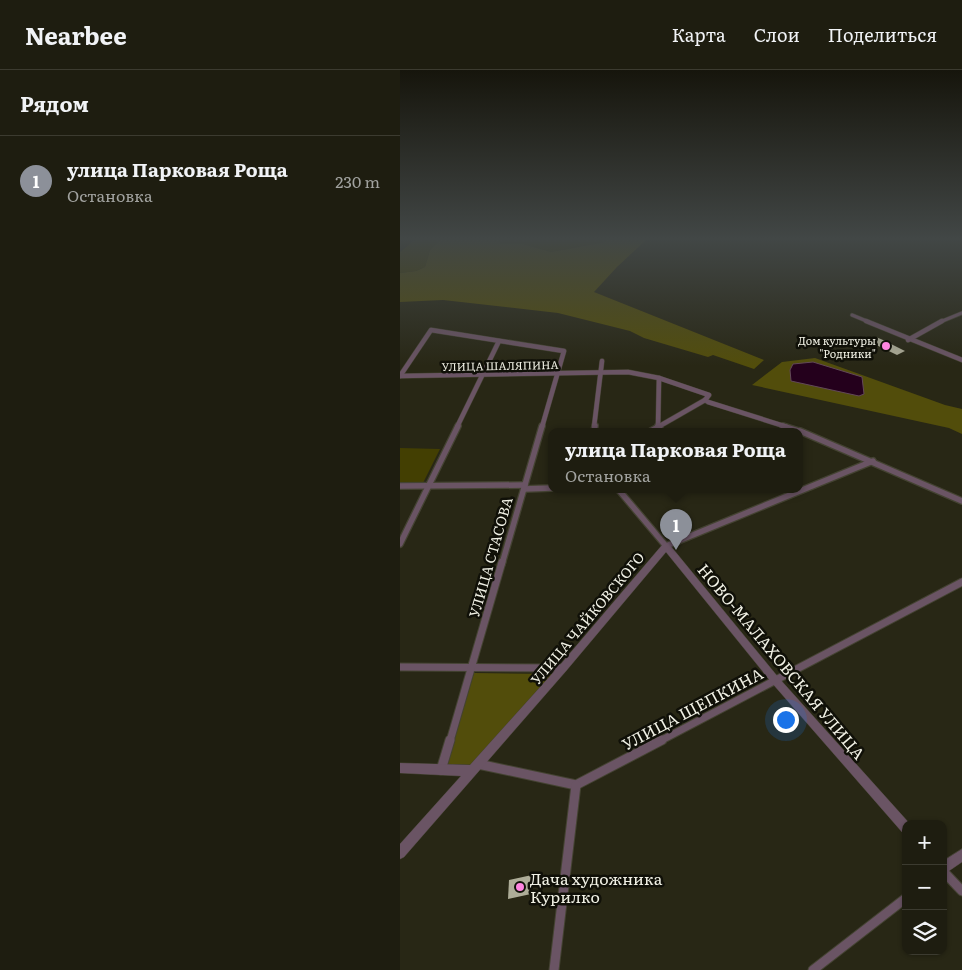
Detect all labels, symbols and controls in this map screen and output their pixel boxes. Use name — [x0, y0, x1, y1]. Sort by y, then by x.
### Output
text: Nearbee — [25, 17, 127, 52]
text: Карта — [672, 21, 726, 48]
text: Слои — [754, 21, 800, 48]
text: Поделиться — [828, 21, 937, 48]
text: Рядом — [20, 87, 89, 118]
text: улица Парковая Роща — [67, 155, 288, 183]
text: 1 — [33, 169, 39, 193]
text: 230 m — [335, 169, 380, 193]
text: Остановка — [67, 183, 153, 207]
place label: Дом культуры "Родники" — [798, 332, 876, 361]
marker: Дом культуры "Родники" — [880, 340, 892, 352]
street label: УЛИЦА ШАЛЯПИНА — [441, 356, 559, 374]
popup — [548, 428, 803, 493]
text: улица Парковая Роща — [565, 435, 786, 463]
text: Остановка — [565, 463, 651, 487]
street label: УЛИЦА СТАСОВА — [463, 494, 517, 620]
pin: 1 — [660, 509, 692, 550]
street label: УЛИЦА ЧАЙКОВСКОГО — [525, 547, 649, 689]
street label: НОВО-МАЛАХОВСКАЯ УЛИЦА — [693, 558, 872, 764]
street label: УЛИЦА ЩЕПКИНА — [617, 660, 767, 755]
your location — [773, 707, 799, 733]
map controls — [902, 820, 947, 955]
button: + — [902, 820, 947, 865]
button: − — [902, 865, 947, 910]
place label: Дача художника Курилко — [530, 866, 663, 908]
marker: Дача художника Курилко — [514, 881, 526, 893]
button: layers — [902, 910, 947, 955]

